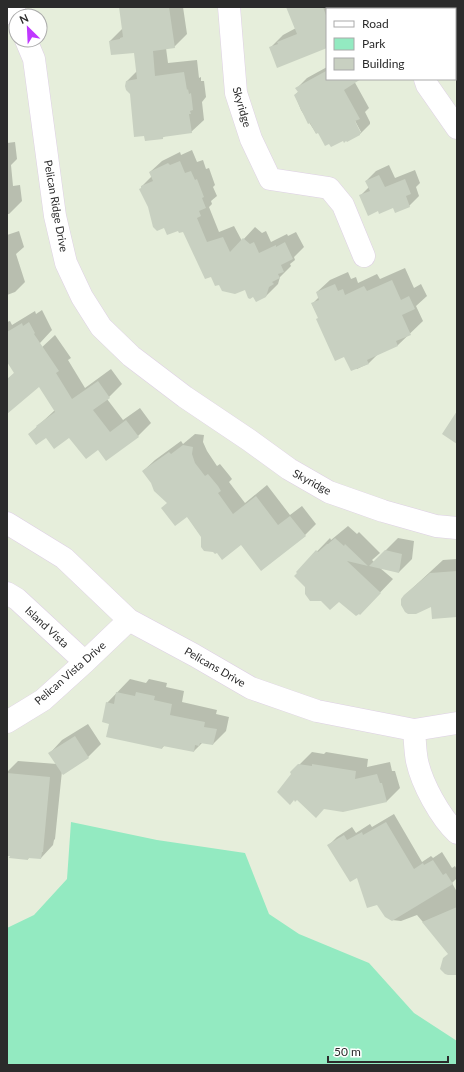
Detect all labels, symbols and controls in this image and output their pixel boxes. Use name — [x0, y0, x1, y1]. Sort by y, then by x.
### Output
north arrow — [8, 8, 48, 48]
legend — [326, 8, 456, 80]
text: N — [17, 11, 30, 26]
text: Road — [362, 16, 389, 31]
text: Park — [362, 36, 386, 51]
text: Building — [362, 56, 405, 71]
street label: Skyridge — [231, 85, 254, 129]
street label: Pelican Ridge Drive — [42, 159, 71, 253]
street label: Skyridge — [291, 466, 334, 497]
street label: Island Vista — [23, 603, 72, 650]
street label: Pelican Vista Drive — [31, 638, 108, 707]
street label: Pelicans Drive — [183, 644, 248, 689]
scale bar — [328, 1038, 448, 1064]
text: 50 m — [334, 1044, 361, 1059]

